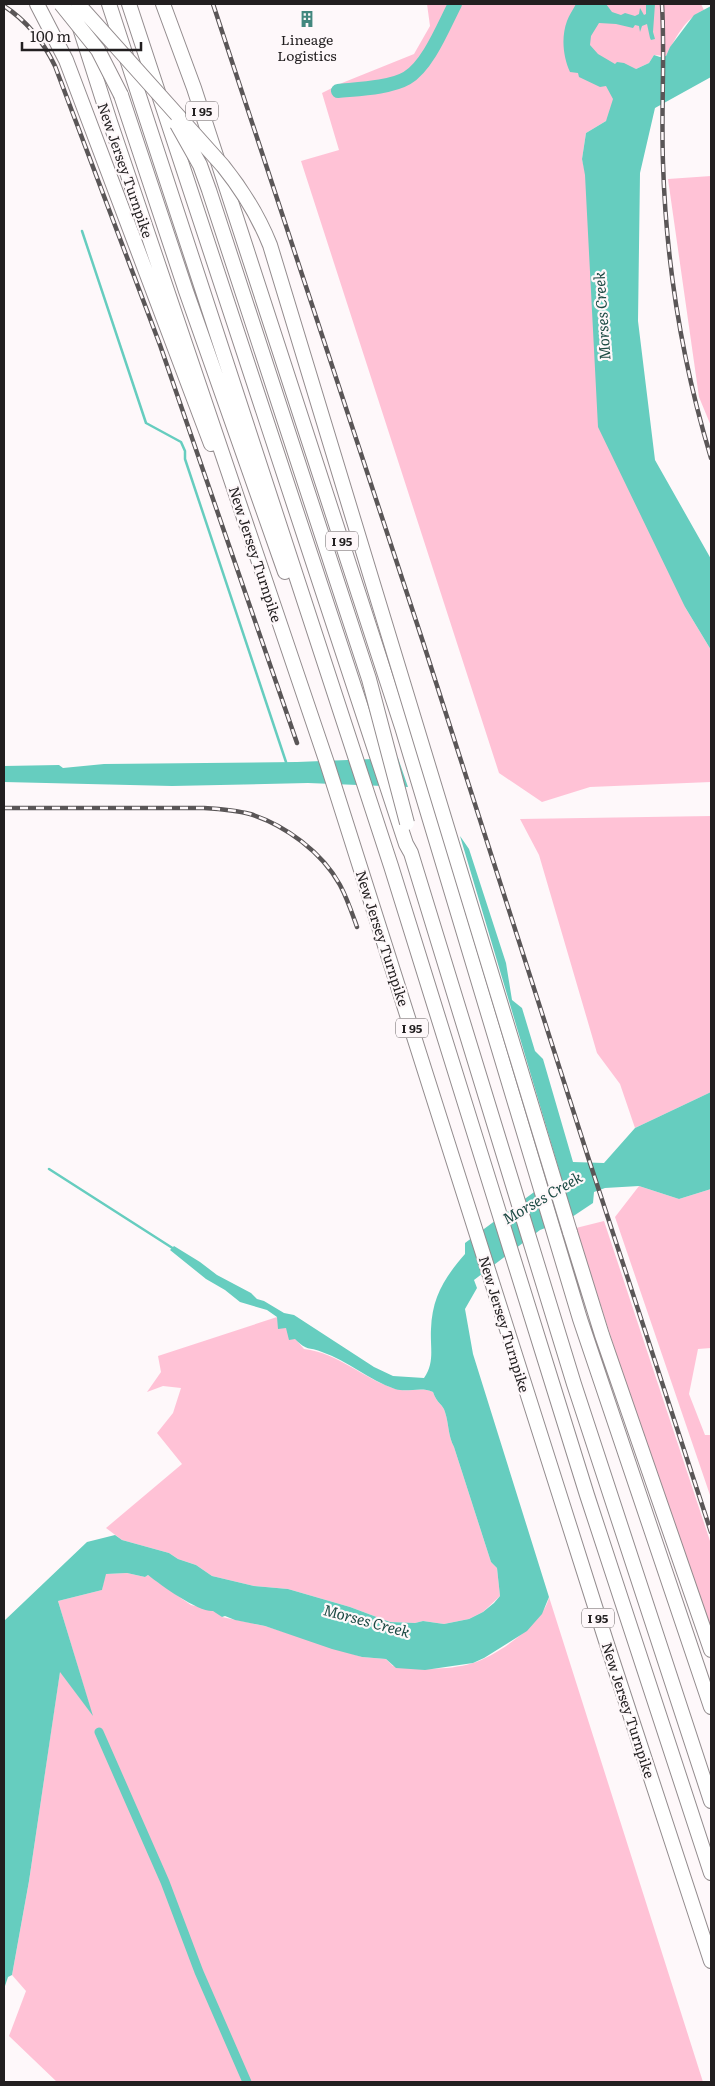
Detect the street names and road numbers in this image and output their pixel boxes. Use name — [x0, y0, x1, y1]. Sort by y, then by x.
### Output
street label: New Jersey Turnpike — [93, 100, 159, 240]
road number: I 95 — [186, 102, 218, 120]
street label: New Jersey Turnpike — [225, 483, 287, 625]
road number: I 95 — [326, 532, 358, 550]
street label: New Jersey Turnpike — [352, 867, 414, 1009]
road number: I 95 — [396, 1018, 428, 1038]
street label: New Jersey Turnpike — [475, 1253, 535, 1395]
road number: I 95 — [582, 1609, 614, 1628]
street label: New Jersey Turnpike — [598, 1639, 660, 1781]

